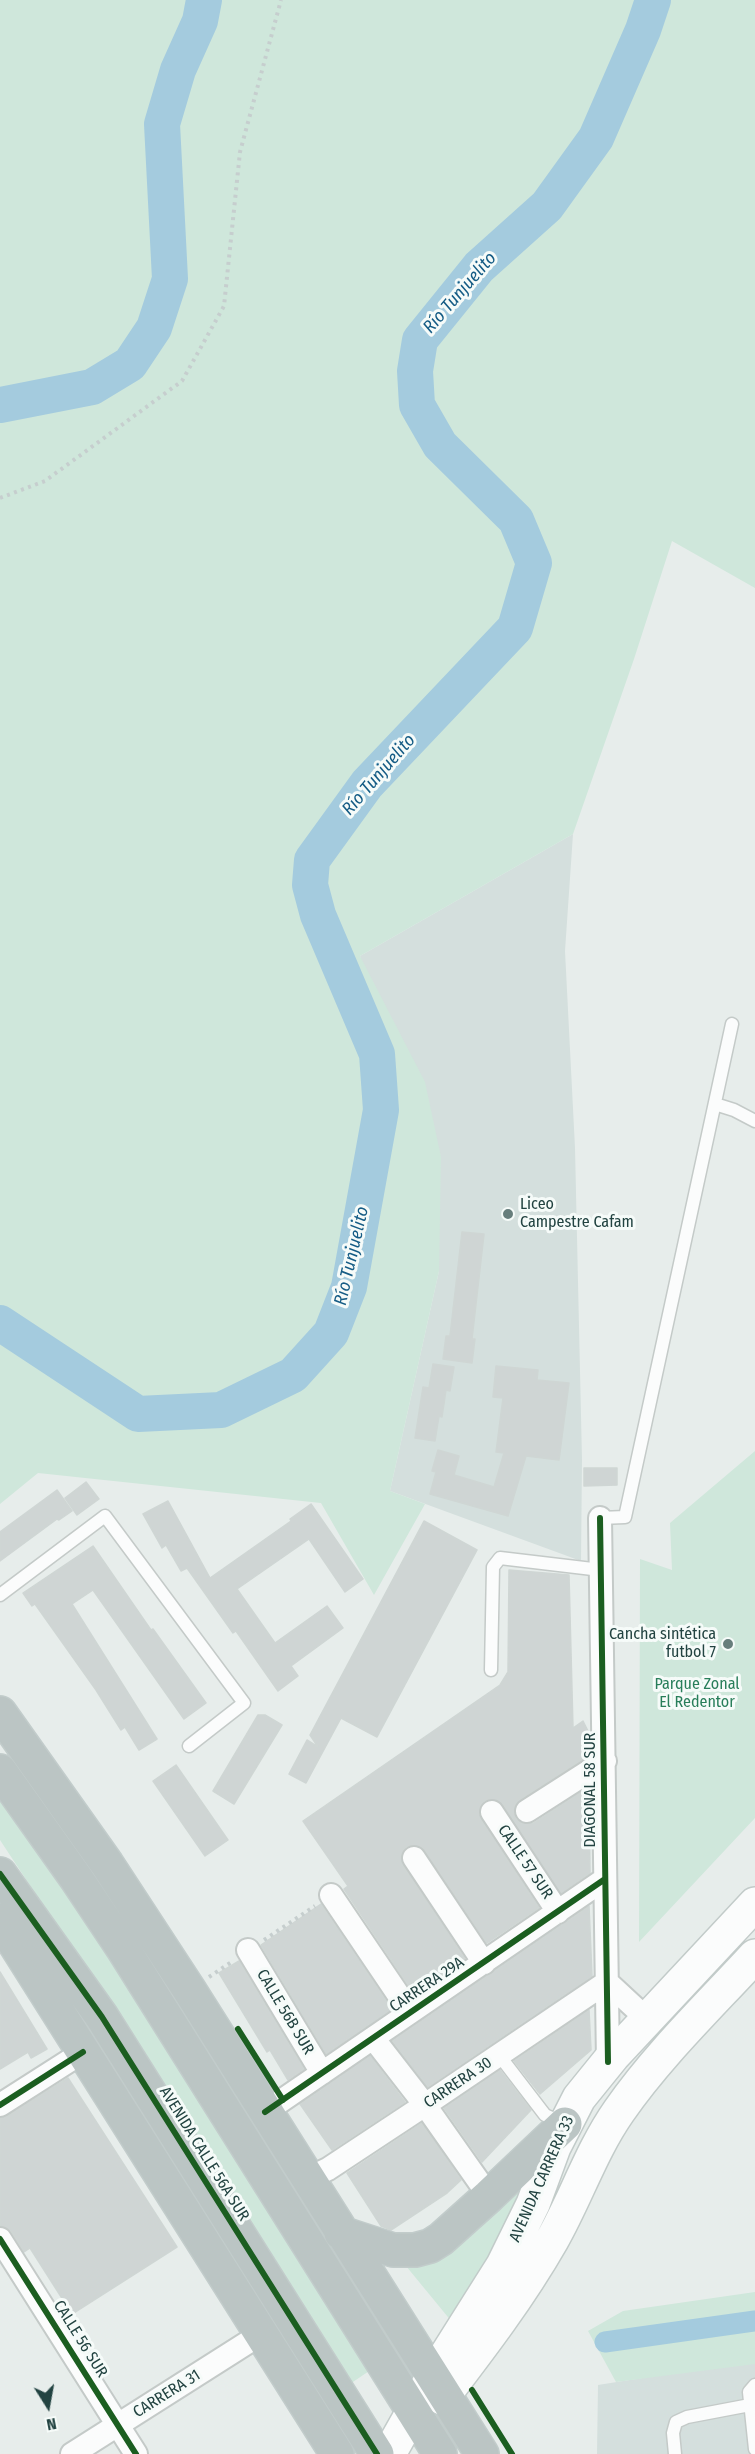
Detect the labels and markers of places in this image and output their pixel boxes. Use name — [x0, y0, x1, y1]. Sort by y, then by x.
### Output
place label: Liceo Campestre Cafam — [520, 1195, 634, 1233]
marker: Liceo Campestre Cafam — [501, 1207, 515, 1221]
place label: Cancha sintética futbol 7 — [609, 1625, 716, 1663]
marker: Cancha sintética futbol 7 — [721, 1637, 735, 1651]

